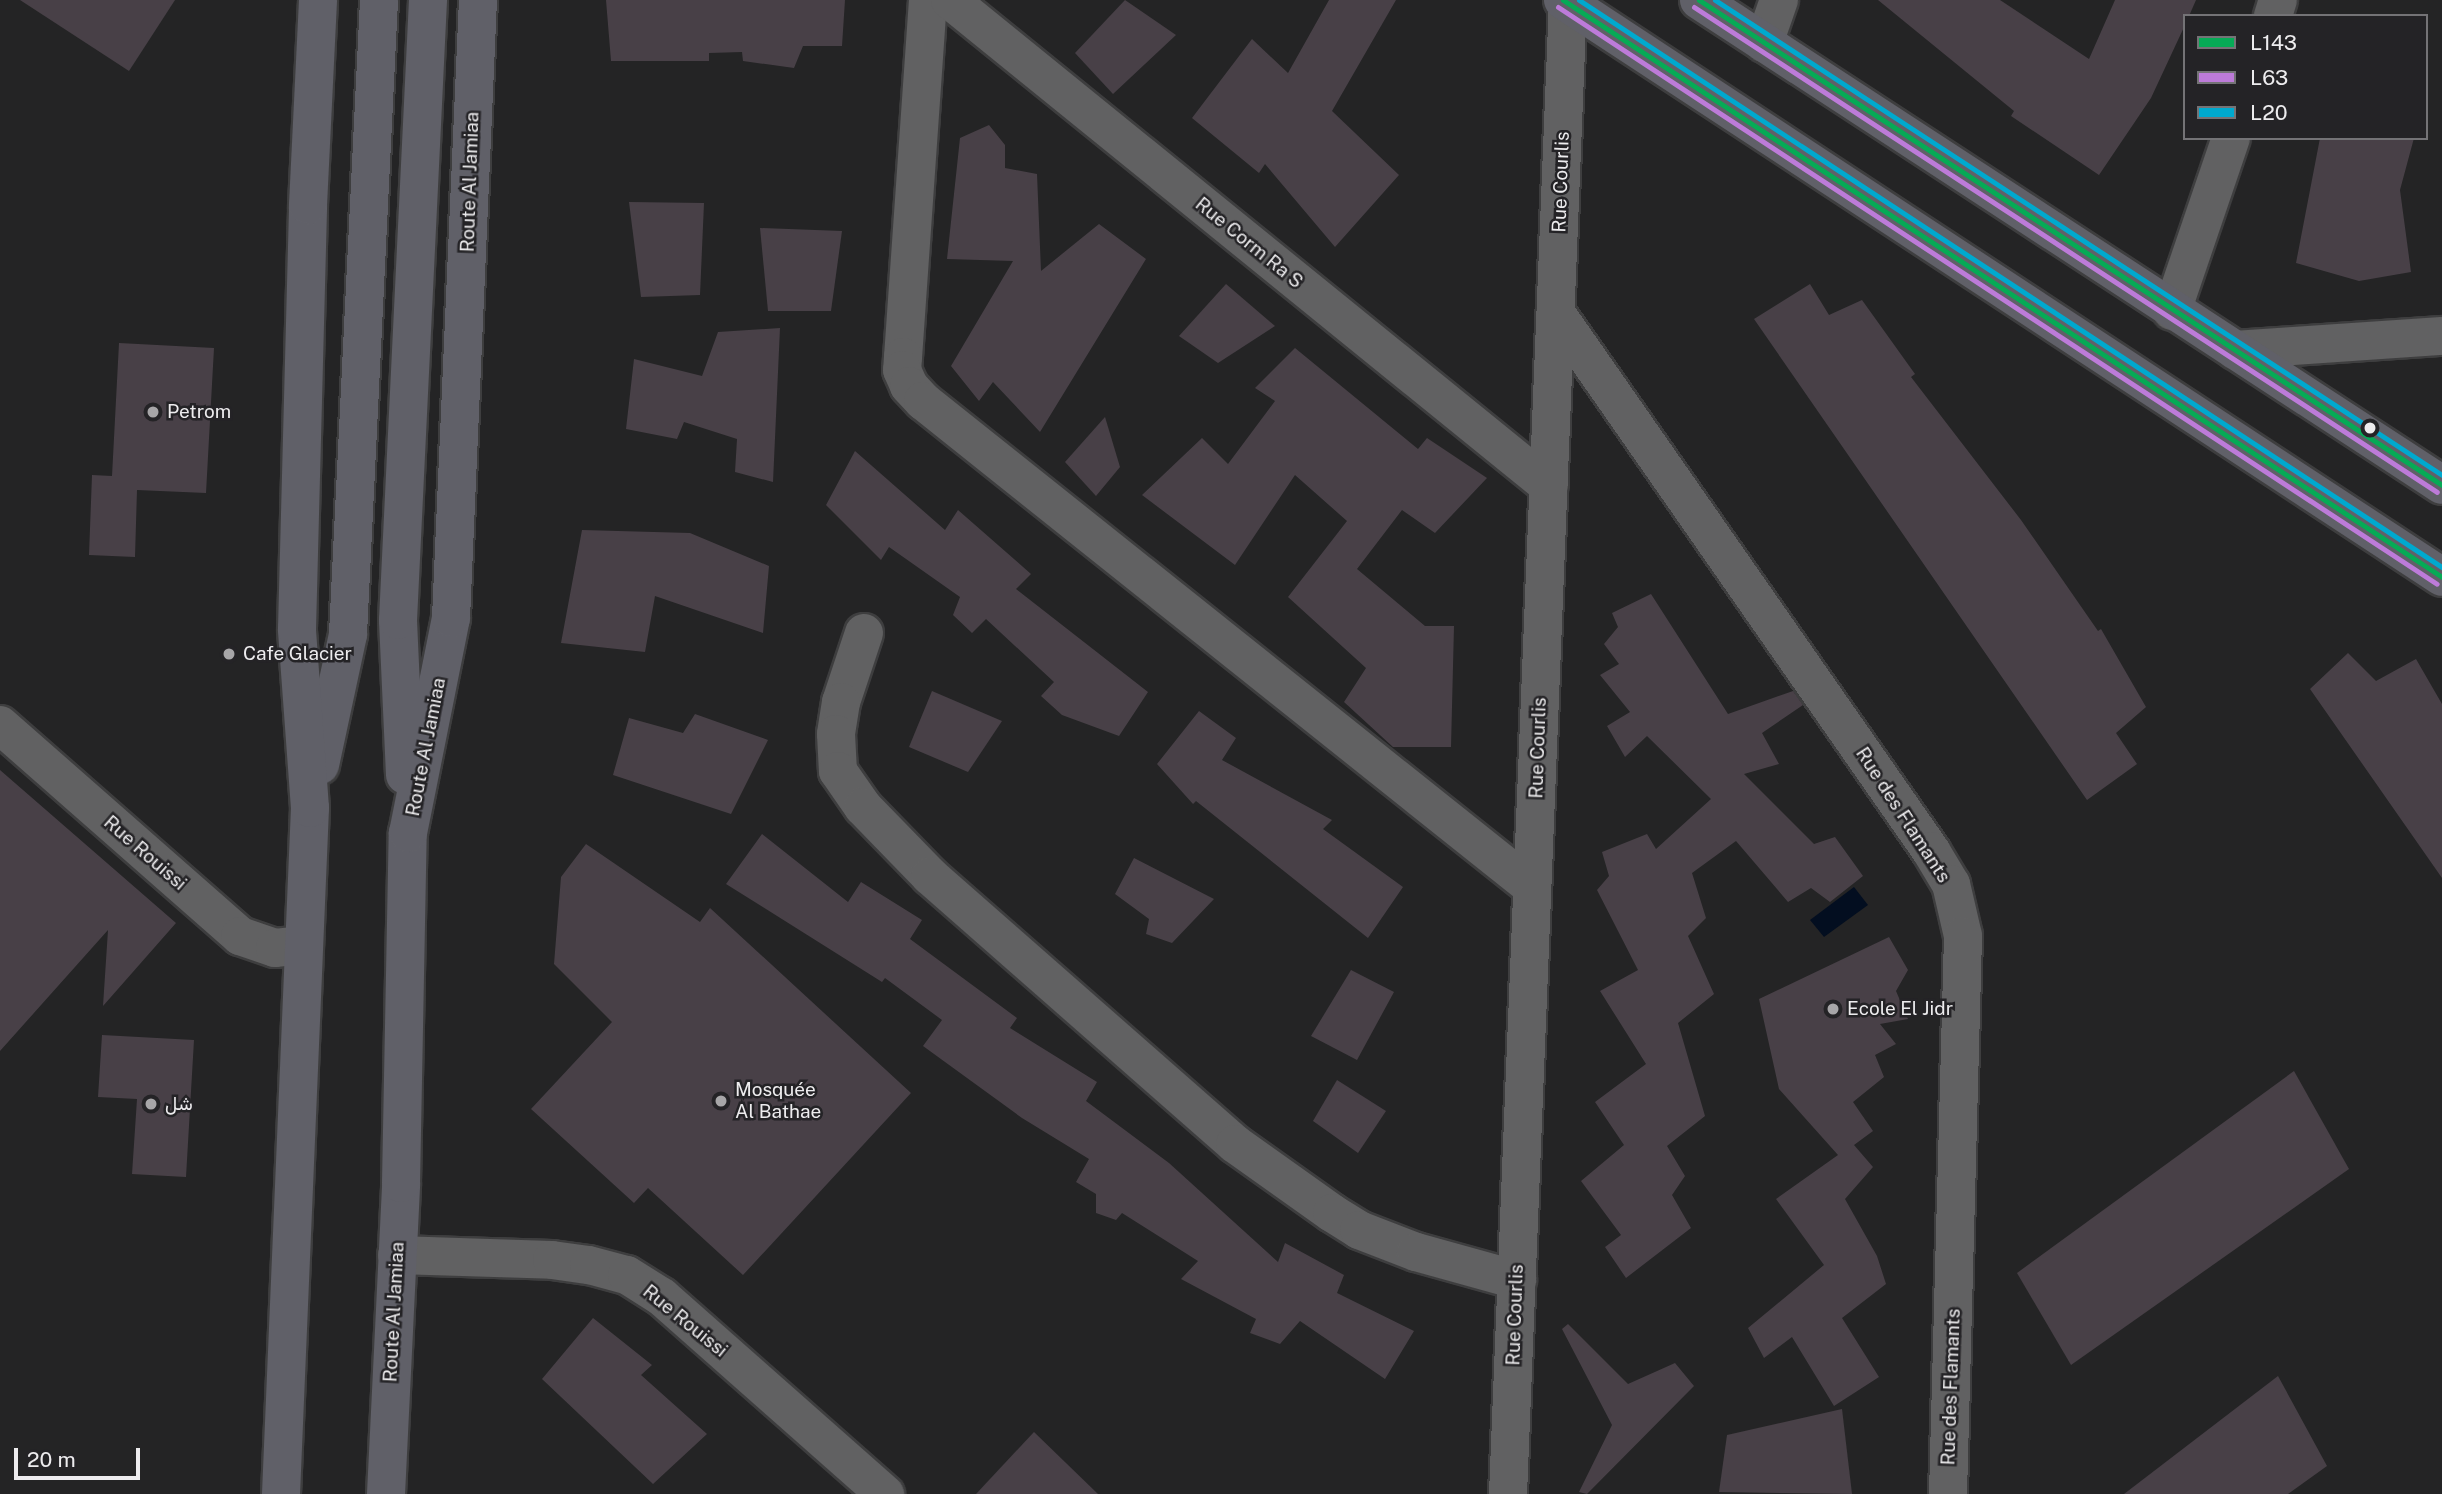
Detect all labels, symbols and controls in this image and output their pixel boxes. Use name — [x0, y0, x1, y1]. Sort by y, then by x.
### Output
legend — [2183, 14, 2428, 140]
text: L143 — [2250, 30, 2297, 55]
text: L63 — [2250, 65, 2288, 90]
text: L20 — [2250, 100, 2288, 125]
street label: Route Al Jamiaa — [456, 111, 484, 253]
street label: Rue Courlis — [1548, 131, 1574, 233]
street label: Rue Corm Ra S — [1191, 193, 1307, 293]
place label: Petrom — [167, 401, 231, 423]
marker: Petrom — [145, 404, 161, 420]
unlabelled marker — [2363, 421, 2377, 435]
place label: Cafe Glacier — [243, 643, 352, 665]
marker: Cafe Glacier — [221, 646, 237, 662]
street label: Route Al Jamiaa — [401, 676, 451, 818]
street label: Rue Courlis — [1525, 697, 1551, 799]
street label: Rue des Flamants — [1851, 743, 1955, 887]
street label: Rue Rouissi — [99, 811, 191, 895]
place label: Ecole El Jidr — [1847, 998, 1953, 1020]
marker: Ecole El Jidr — [1825, 1001, 1841, 1017]
place label: Mosquée Al Bathae — [735, 1079, 821, 1123]
place label: شل — [165, 1093, 193, 1115]
marker: Mosquée Al Bathae — [713, 1093, 729, 1109]
marker: شل — [143, 1096, 159, 1112]
street label: Route Al Jamiaa — [379, 1241, 409, 1383]
street label: Rue Courlis — [1502, 1264, 1528, 1366]
street label: Rue Rouissi — [638, 1280, 732, 1362]
street label: Rue des Flamants — [1937, 1308, 1965, 1466]
scale bar — [18, 1434, 144, 1478]
text: 20 m — [27, 1447, 76, 1472]

